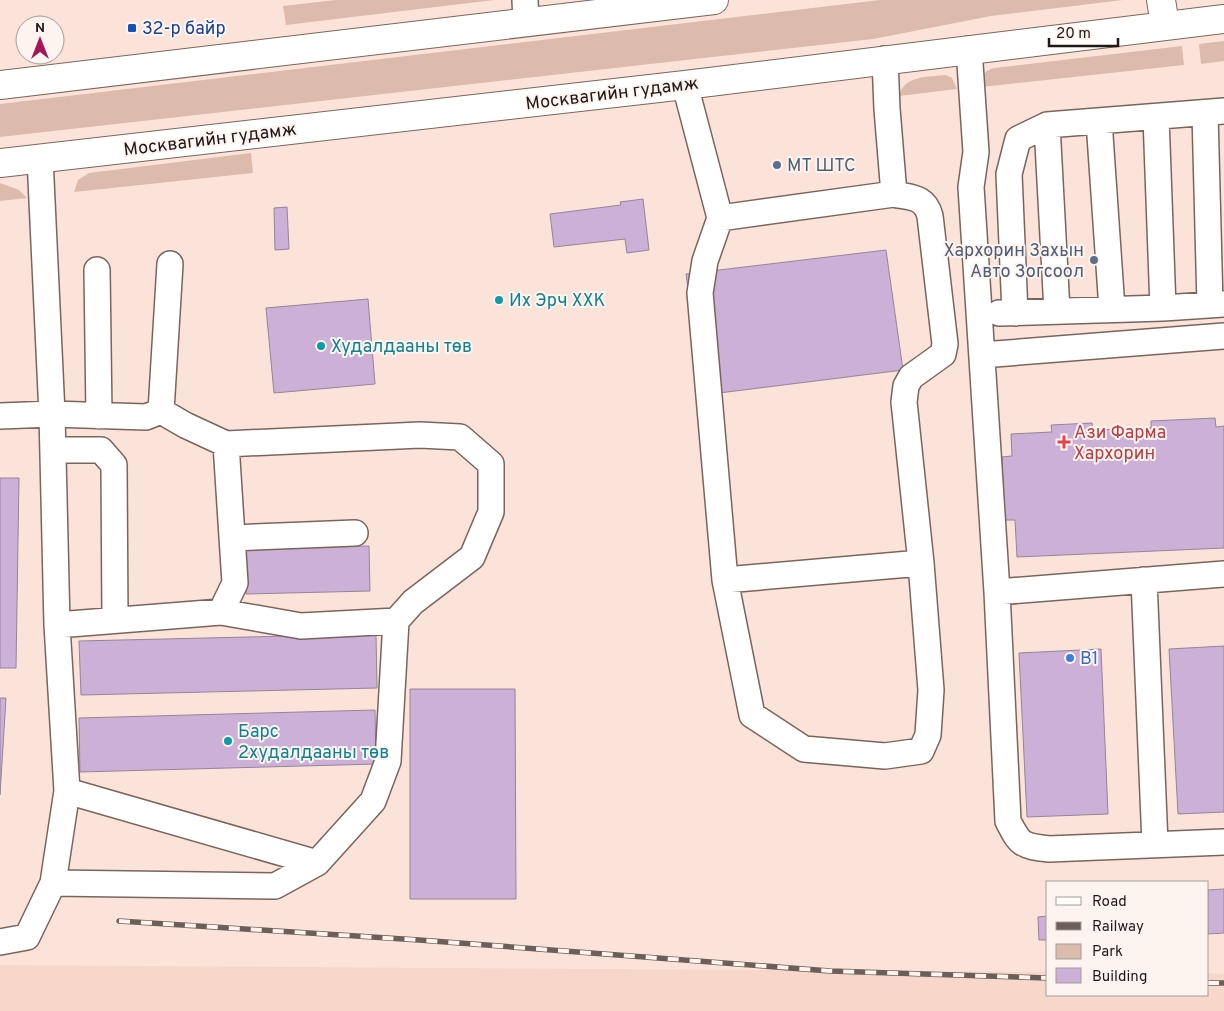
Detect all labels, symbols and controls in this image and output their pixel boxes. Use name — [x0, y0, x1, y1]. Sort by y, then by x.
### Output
north arrow — [15, 15, 65, 65]
scale bar — [1049, 15, 1118, 47]
place label: 32-р байр — [142, 18, 226, 41]
text: N — [35, 20, 45, 37]
marker: 32-р байр — [126, 22, 138, 34]
text: 20 m — [1056, 25, 1091, 44]
street label: Москвагийн гудамж — [524, 72, 700, 117]
street label: Москвагийн гудамж — [122, 118, 298, 163]
place label: MT ШТС — [787, 155, 856, 178]
marker: MT ШТС — [771, 159, 783, 171]
place label: Хархорин 3ахын Авто 3огсоол — [944, 240, 1084, 284]
marker: Хархорин 3ахын Авто 3огсоол — [1088, 254, 1100, 266]
place label: Их Эрч ХХК — [509, 290, 605, 313]
marker: Их Эрч ХХК — [493, 294, 505, 306]
place label: Худалдааны төв — [331, 336, 472, 359]
marker: Худалдааны төв — [315, 340, 327, 352]
place label: Ази Фарма Хархорин — [1074, 422, 1166, 466]
marker: Ази Фарма Хархорин — [1058, 436, 1070, 448]
place label: B1 — [1080, 648, 1099, 671]
marker: B1 — [1064, 652, 1076, 664]
place label: Барс 2худалдааны төв — [238, 721, 389, 765]
marker: Барс 2худалдааны төв — [222, 735, 234, 747]
legend — [1046, 881, 1209, 996]
text: Road — [1092, 893, 1127, 912]
text: Railway — [1092, 918, 1144, 937]
text: Park — [1092, 943, 1123, 962]
text: Building — [1092, 968, 1147, 987]

